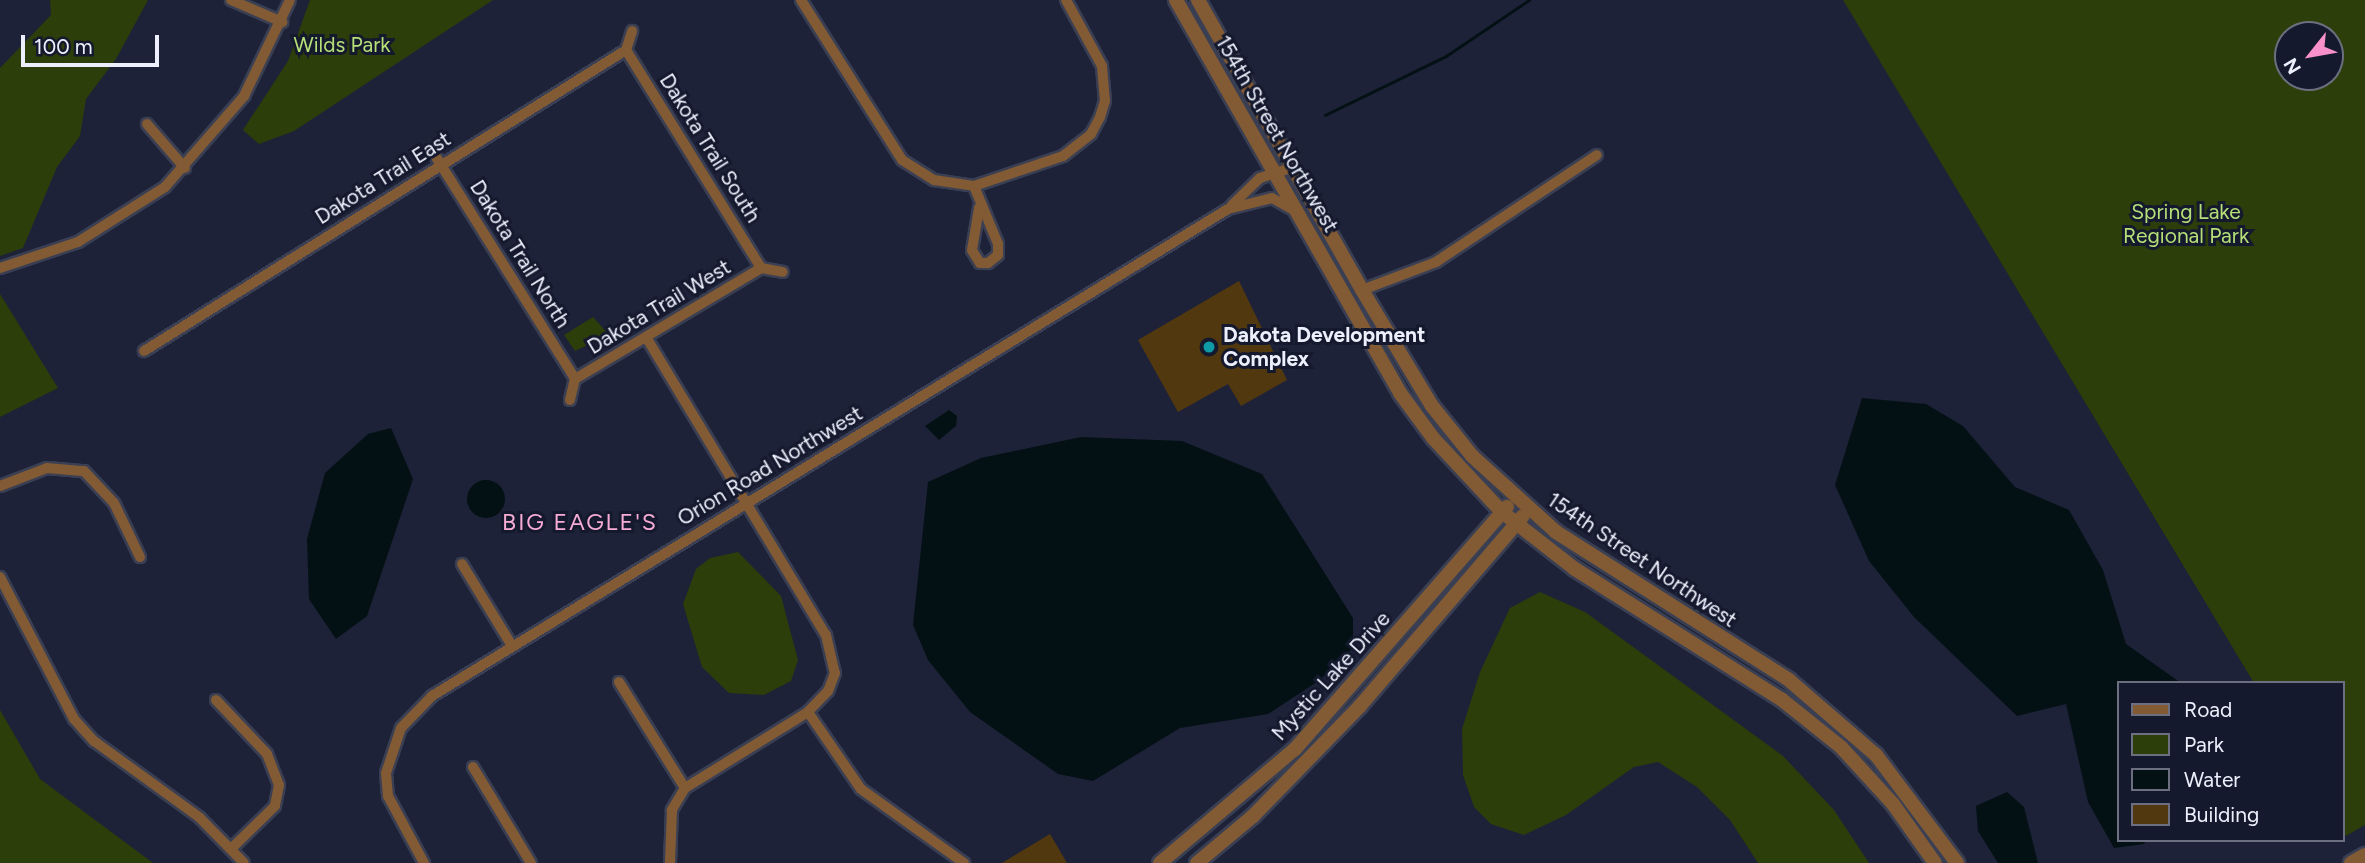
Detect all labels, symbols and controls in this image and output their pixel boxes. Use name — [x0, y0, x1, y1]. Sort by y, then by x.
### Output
scale bar — [24, 21, 163, 65]
north arrow — [2274, 21, 2344, 91]
street label: 154th Street Northwest — [1210, 31, 1344, 237]
park label: Wilds Park — [294, 32, 390, 58]
text: 100 m — [34, 34, 93, 59]
text: N — [2279, 54, 2306, 78]
street label: Dakota Trail South — [654, 69, 766, 227]
street label: Dakota Trail East — [311, 126, 455, 230]
street label: Dakota Trail North — [464, 176, 576, 332]
park label: Spring Lake Regional Park — [2123, 199, 2249, 249]
street label: Dakota Trail West — [583, 254, 735, 360]
place label: Dakota Development Complex — [1223, 322, 1425, 372]
marker: Dakota Development Complex — [1201, 339, 1217, 355]
street label: Orion Road Northwest — [673, 401, 867, 531]
street label: 154th Street Northwest — [1542, 487, 1742, 633]
district label: BIG EAGLE'S — [503, 508, 657, 536]
street label: Mystic Lake Drive — [1267, 606, 1395, 746]
legend — [2116, 681, 2344, 842]
text: Road — [2184, 697, 2232, 722]
text: Park — [2184, 732, 2224, 757]
text: Water — [2184, 767, 2240, 792]
text: Building — [2184, 802, 2259, 827]

